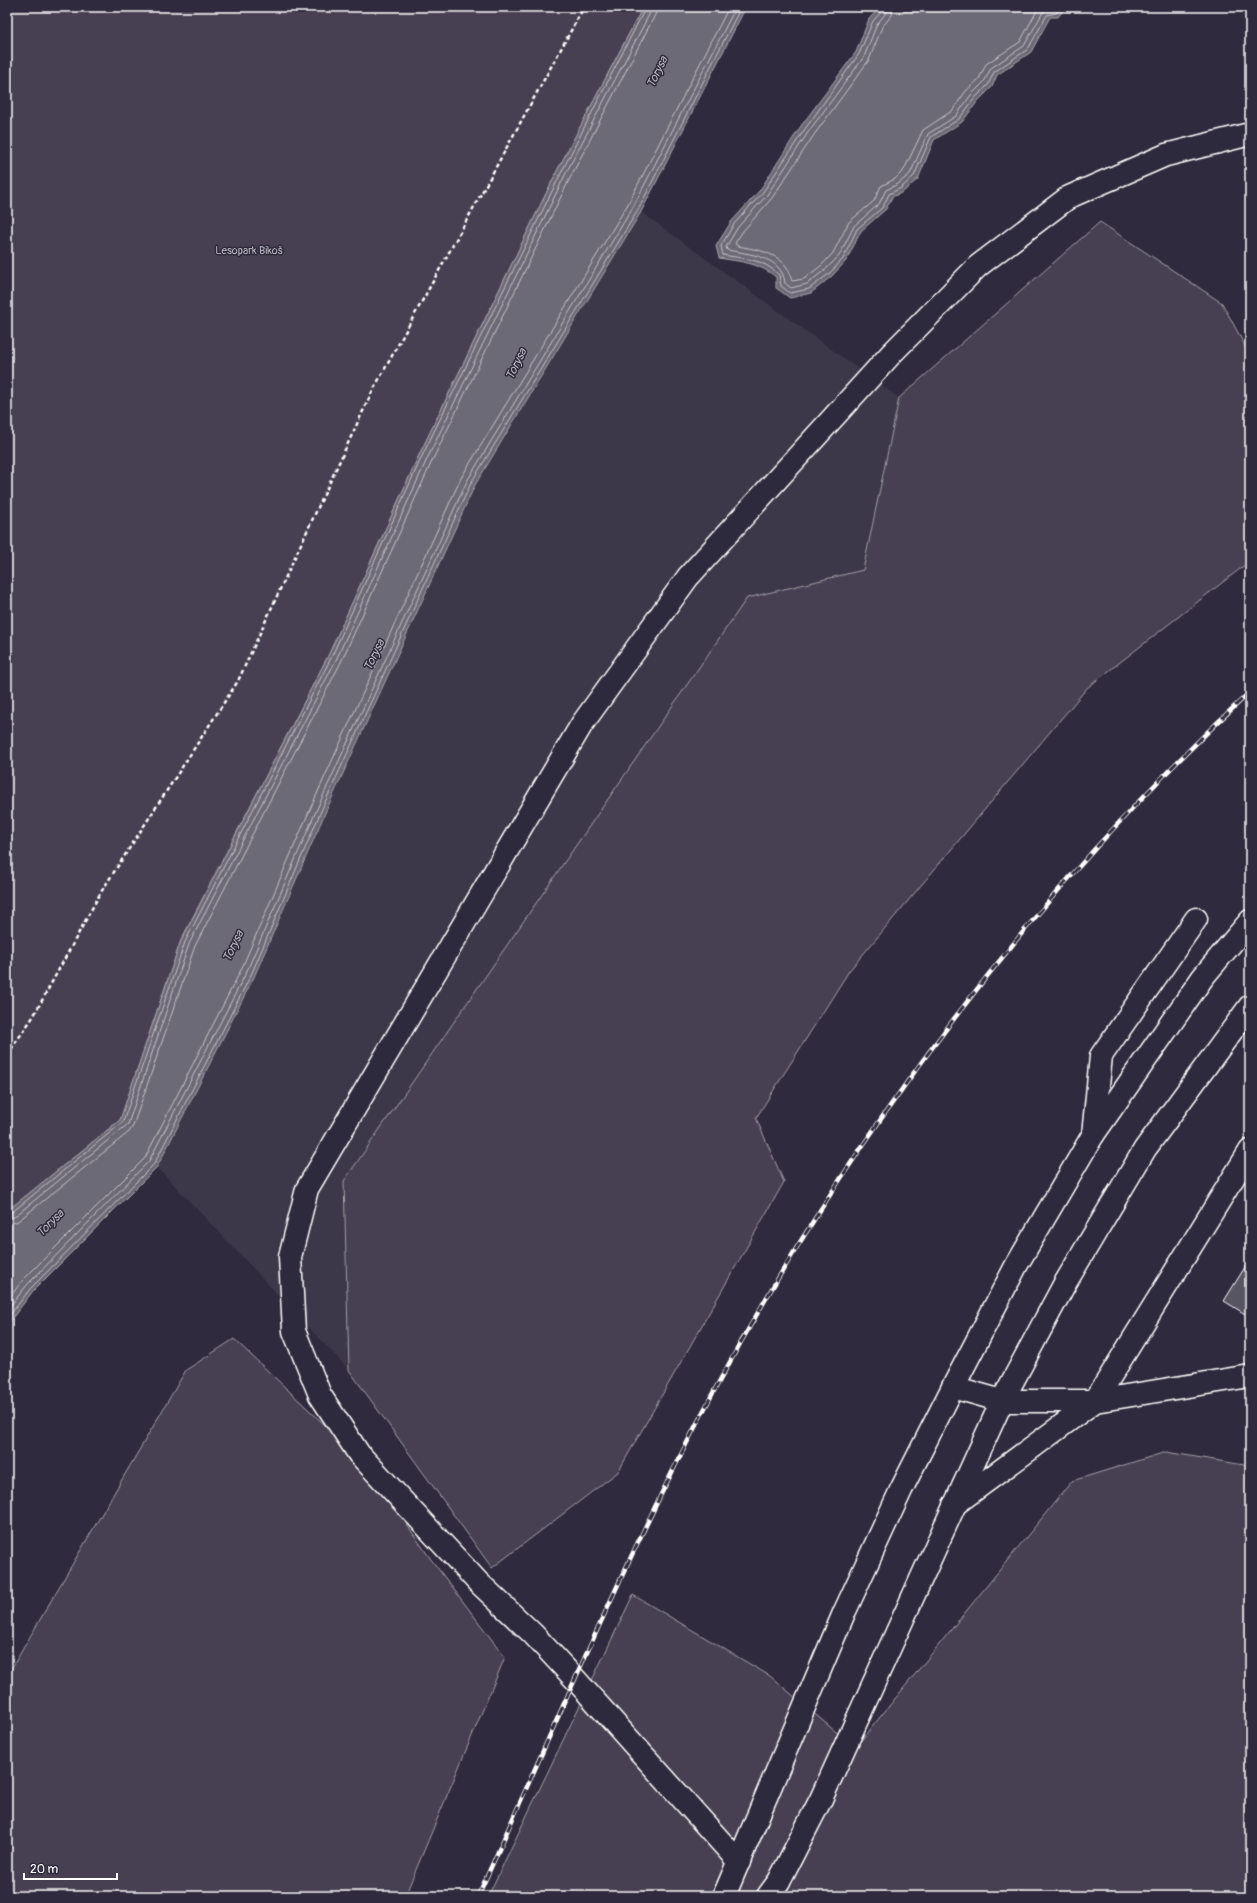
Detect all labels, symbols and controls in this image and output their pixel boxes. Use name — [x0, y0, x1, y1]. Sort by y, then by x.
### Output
water label: Torysa — [643, 53, 672, 90]
park label: Lesopark Bikoš — [215, 244, 283, 257]
water label: Torysa — [502, 345, 531, 382]
water label: Torysa — [360, 636, 389, 673]
water label: Torysa — [219, 927, 248, 964]
water label: Torysa — [33, 1205, 68, 1240]
scale bar — [24, 1855, 117, 1881]
text: 20 m — [30, 1862, 59, 1877]

